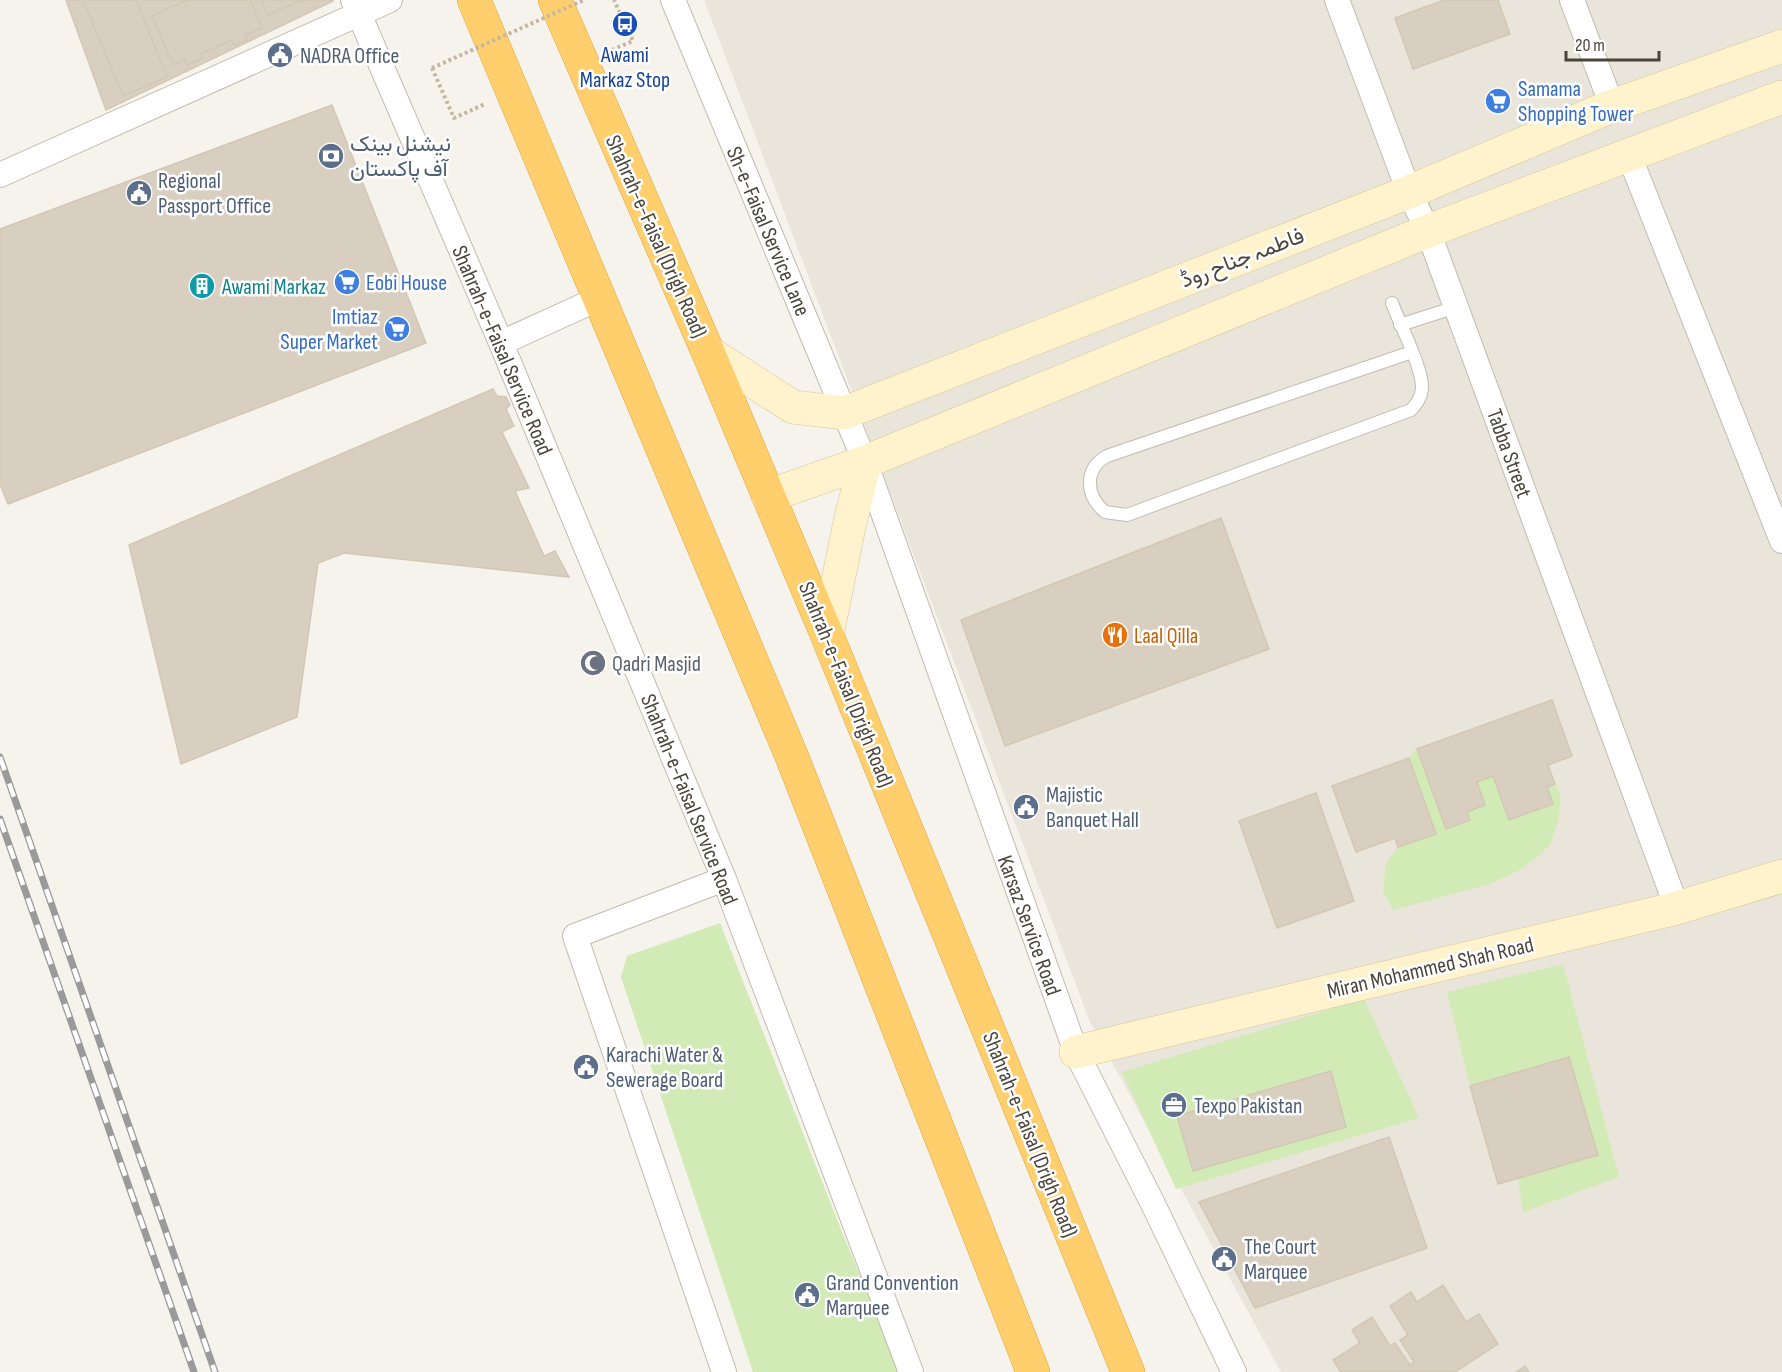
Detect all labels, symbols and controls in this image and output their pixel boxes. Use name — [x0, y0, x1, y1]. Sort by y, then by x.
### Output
bus stop icon: Awami Markaz Stop — [610, 9, 640, 39]
scale bar — [1566, 24, 1659, 62]
text: 20 m — [1575, 35, 1605, 56]
public building icon: NADRA Office — [265, 40, 295, 70]
place label: Awami Markaz Stop — [580, 42, 670, 94]
place label: NADRA Office — [300, 43, 399, 70]
place label: Samama Shopping Tower — [1518, 76, 1634, 128]
supermarket icon: Samama Shopping Tower — [1483, 86, 1513, 116]
place label: نیشنل بینک آف پاکستان — [350, 131, 451, 183]
street label: Shahrah-e-Faisal (Drigh Road) — [599, 131, 713, 342]
bank icon: نیشنل بینک آف پاکستان — [316, 141, 346, 171]
street label: Sh-e-Faisal Service Lane — [720, 143, 816, 320]
place label: Regional Passport Office — [158, 168, 271, 220]
public building icon: Regional Passport Office — [124, 178, 154, 208]
street label: فاطمہ جناح روڈ — [1177, 222, 1308, 294]
street label: Shahrah-e-Faisal Service Road — [445, 242, 558, 459]
supermarket icon: Eobi House — [332, 267, 362, 297]
place label: Eobi House — [366, 270, 447, 297]
building icon: Awami Markaz — [187, 271, 217, 301]
place label: Awami Markaz — [221, 274, 326, 301]
place label: Imtiaz Super Market — [280, 304, 378, 356]
supermarket icon: Imtiaz Super Market — [382, 314, 412, 344]
street label: Tabba Street — [1480, 405, 1537, 502]
street label: Shahrah-e-Faisal (Drigh Road) — [792, 578, 899, 791]
restaurant icon: Laal Qilla — [1100, 620, 1130, 650]
place label: Laal Qilla — [1134, 623, 1198, 650]
mosque icon: Qadri Masjid — [578, 648, 608, 678]
place label: Qadri Masjid — [612, 651, 701, 678]
street label: Shahrah-e-Faisal Service Road — [634, 690, 743, 909]
place label: Majistic Banquet Hall — [1046, 782, 1139, 834]
public building icon: Majistic Banquet Hall — [1011, 792, 1041, 822]
street label: Karsaz Service Road — [991, 852, 1066, 999]
street label: Miran Mohammed Shah Road — [1324, 932, 1536, 1005]
street label: Shahrah-e-Faisal (Drigh Road) — [976, 1028, 1083, 1241]
place label: Karachi Water & Sewerage Board — [606, 1042, 723, 1094]
public building icon: Karachi Water & Sewerage Board — [571, 1052, 601, 1082]
office icon: Texpo Pakistan — [1159, 1090, 1189, 1120]
place label: Texpo Pakistan — [1194, 1093, 1302, 1120]
place label: The Court Marquee — [1244, 1234, 1317, 1286]
public building icon: The Court Marquee — [1209, 1244, 1239, 1274]
place label: Grand Convention Marquee — [826, 1270, 959, 1322]
public building icon: Grand Convention Marquee — [792, 1280, 822, 1310]

